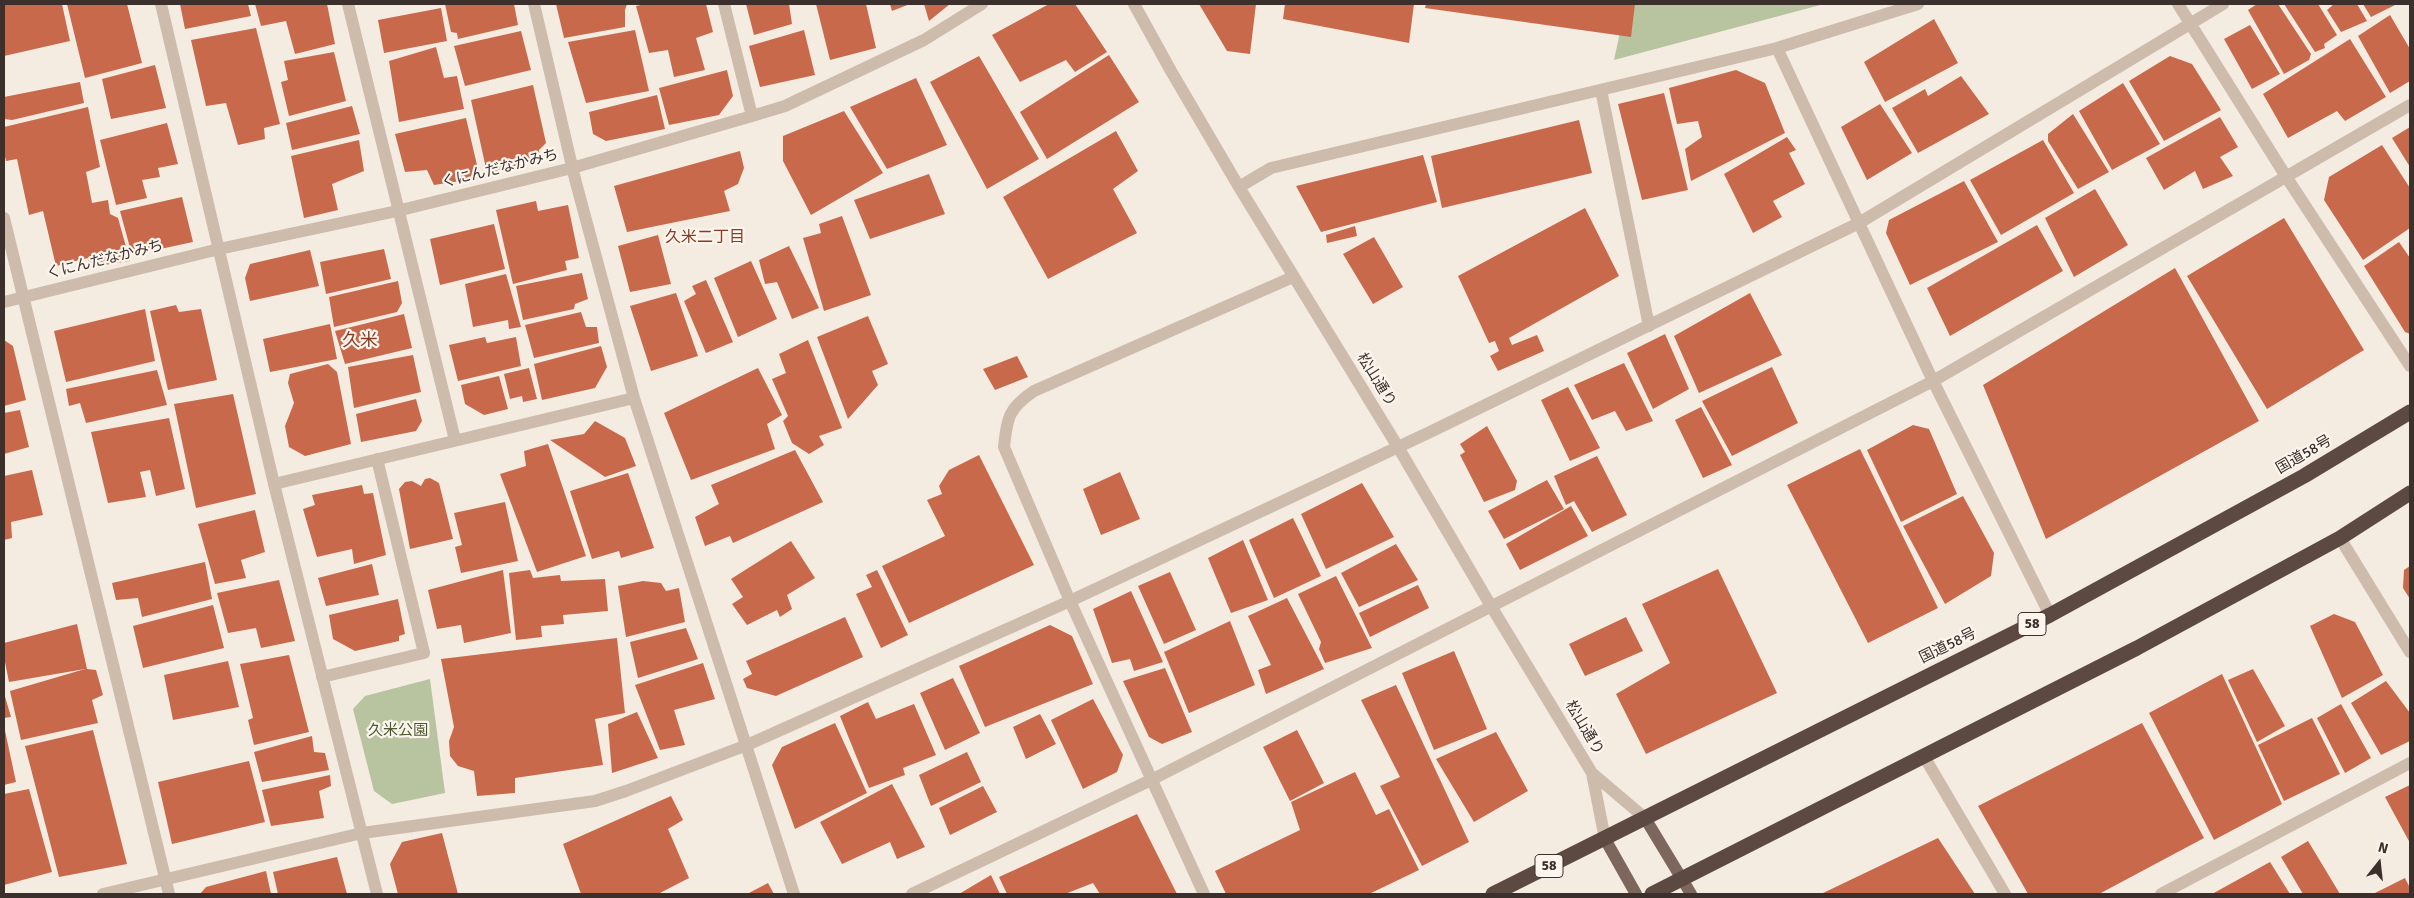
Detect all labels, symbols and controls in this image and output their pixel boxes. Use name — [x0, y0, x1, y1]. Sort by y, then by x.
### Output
street label: くにんだなかみち — [440, 146, 560, 192]
district label: 久米二丁目 — [665, 228, 745, 248]
street label: くにんだなかみち — [45, 237, 165, 283]
district label: 久米 — [342, 330, 378, 352]
street label: 松山通り — [1352, 350, 1400, 410]
street label: 国道58号 — [2273, 432, 2335, 478]
road number: 58 — [2018, 612, 2046, 636]
street label: 国道58号 — [1917, 624, 1979, 668]
street label: 松山通り — [1561, 698, 1607, 758]
park label: 久米公園 — [368, 722, 428, 740]
north arrow — [2354, 838, 2404, 888]
text: N — [2376, 839, 2390, 858]
road number: 58 — [1535, 854, 1563, 878]

